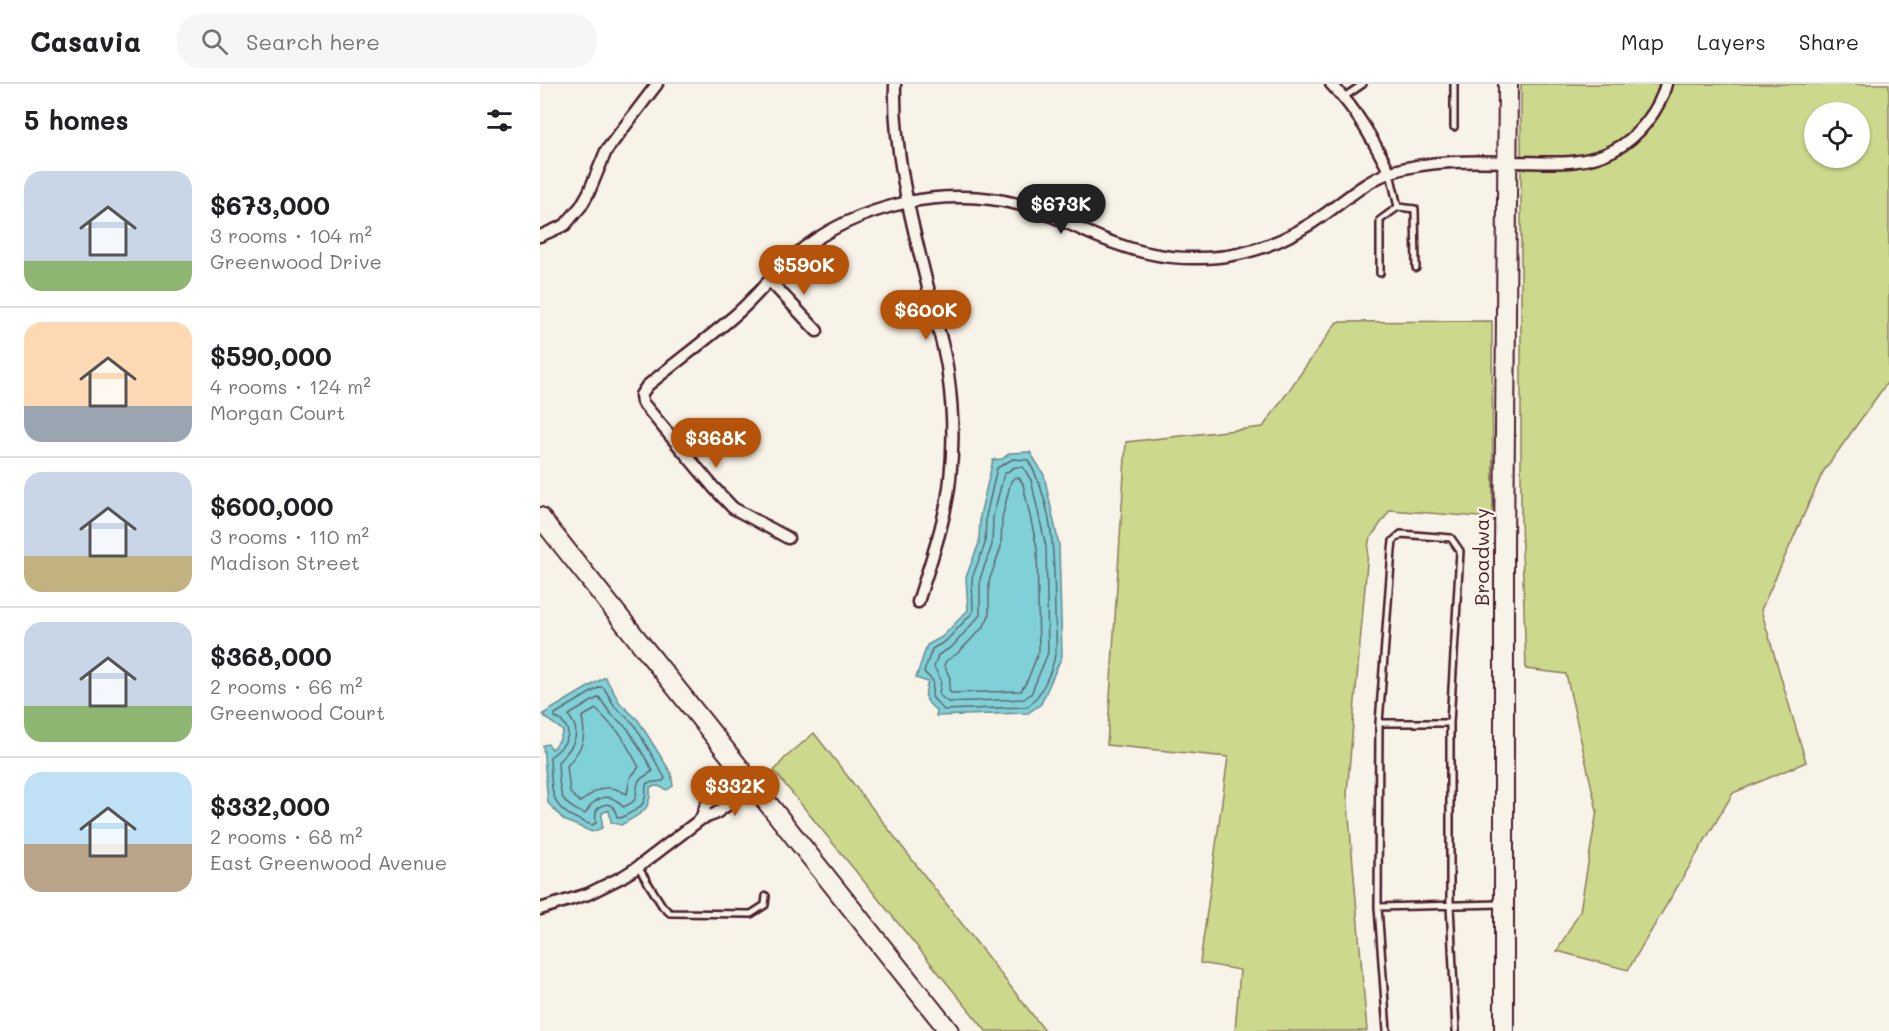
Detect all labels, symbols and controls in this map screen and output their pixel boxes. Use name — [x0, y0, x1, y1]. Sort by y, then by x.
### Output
search box — [177, 14, 597, 68]
text: Casavia — [30, 23, 141, 59]
icon: search — [198, 25, 231, 58]
text: Search here — [246, 27, 380, 56]
text: Map — [1621, 28, 1664, 55]
text: Layers — [1697, 28, 1766, 55]
text: Share — [1799, 28, 1859, 55]
map controls — [1804, 102, 1870, 168]
button: locate — [1804, 102, 1870, 168]
text: 5 homes — [24, 103, 129, 137]
icon: filters — [483, 104, 516, 137]
pin: $673K — [1019, 184, 1103, 235]
text: $673,000 — [210, 188, 330, 222]
text: $673K — [1031, 190, 1091, 216]
icon: home — [72, 195, 144, 267]
text: 3 rooms · 104 m² — [210, 222, 372, 248]
pin: $590K — [762, 245, 846, 296]
text: Greenwood Drive — [210, 248, 382, 274]
text: $590K — [773, 251, 835, 277]
pin: $600K — [884, 290, 968, 341]
text: $600K — [894, 296, 958, 322]
text: $590,000 — [210, 339, 332, 373]
icon: home — [72, 346, 144, 418]
text: 4 rooms · 124 m² — [210, 373, 371, 399]
text: Morgan Court — [210, 399, 345, 425]
pin: $368K — [674, 418, 758, 469]
text: $368K — [685, 424, 747, 450]
text: $600,000 — [210, 489, 333, 523]
icon: home — [72, 496, 144, 568]
street label: Broadway — [1468, 508, 1494, 606]
text: 3 rooms · 110 m² — [210, 523, 369, 549]
text: Madison Street — [210, 549, 360, 575]
text: $368,000 — [210, 639, 332, 673]
icon: home — [72, 646, 144, 718]
text: 2 rooms · 66 m² — [210, 673, 363, 699]
text: Greenwood Court — [210, 699, 385, 725]
pin: $332K — [693, 766, 777, 817]
text: $332K — [705, 772, 765, 798]
text: $332,000 — [210, 789, 330, 823]
icon: home — [72, 796, 144, 868]
text: 2 rooms · 68 m² — [210, 823, 363, 849]
text: East Greenwood Avenue — [210, 849, 447, 875]

